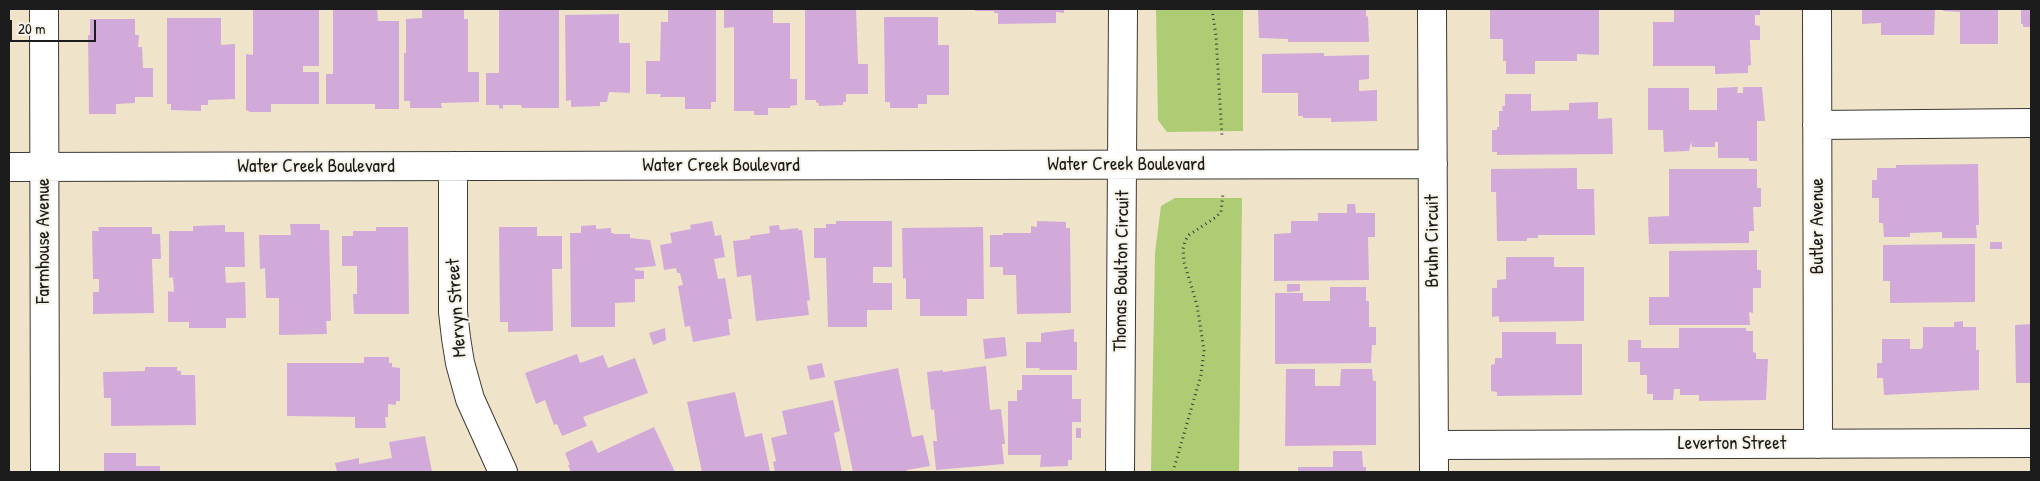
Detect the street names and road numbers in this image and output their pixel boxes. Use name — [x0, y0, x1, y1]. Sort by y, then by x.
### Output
street label: Water Creek Boulevard — [1047, 154, 1205, 176]
street label: Water Creek Boulevard — [642, 155, 800, 177]
street label: Water Creek Boulevard — [237, 156, 395, 178]
street label: Farmhouse Avenue — [33, 178, 55, 304]
street label: Butler Avenue — [1807, 178, 1829, 274]
street label: Thomas Boulton Circuit — [1109, 190, 1135, 352]
street label: Bruhn Circuit — [1422, 194, 1444, 288]
street label: Mervyn Street — [442, 258, 472, 358]
street label: Leverton Street — [1678, 433, 1786, 455]

